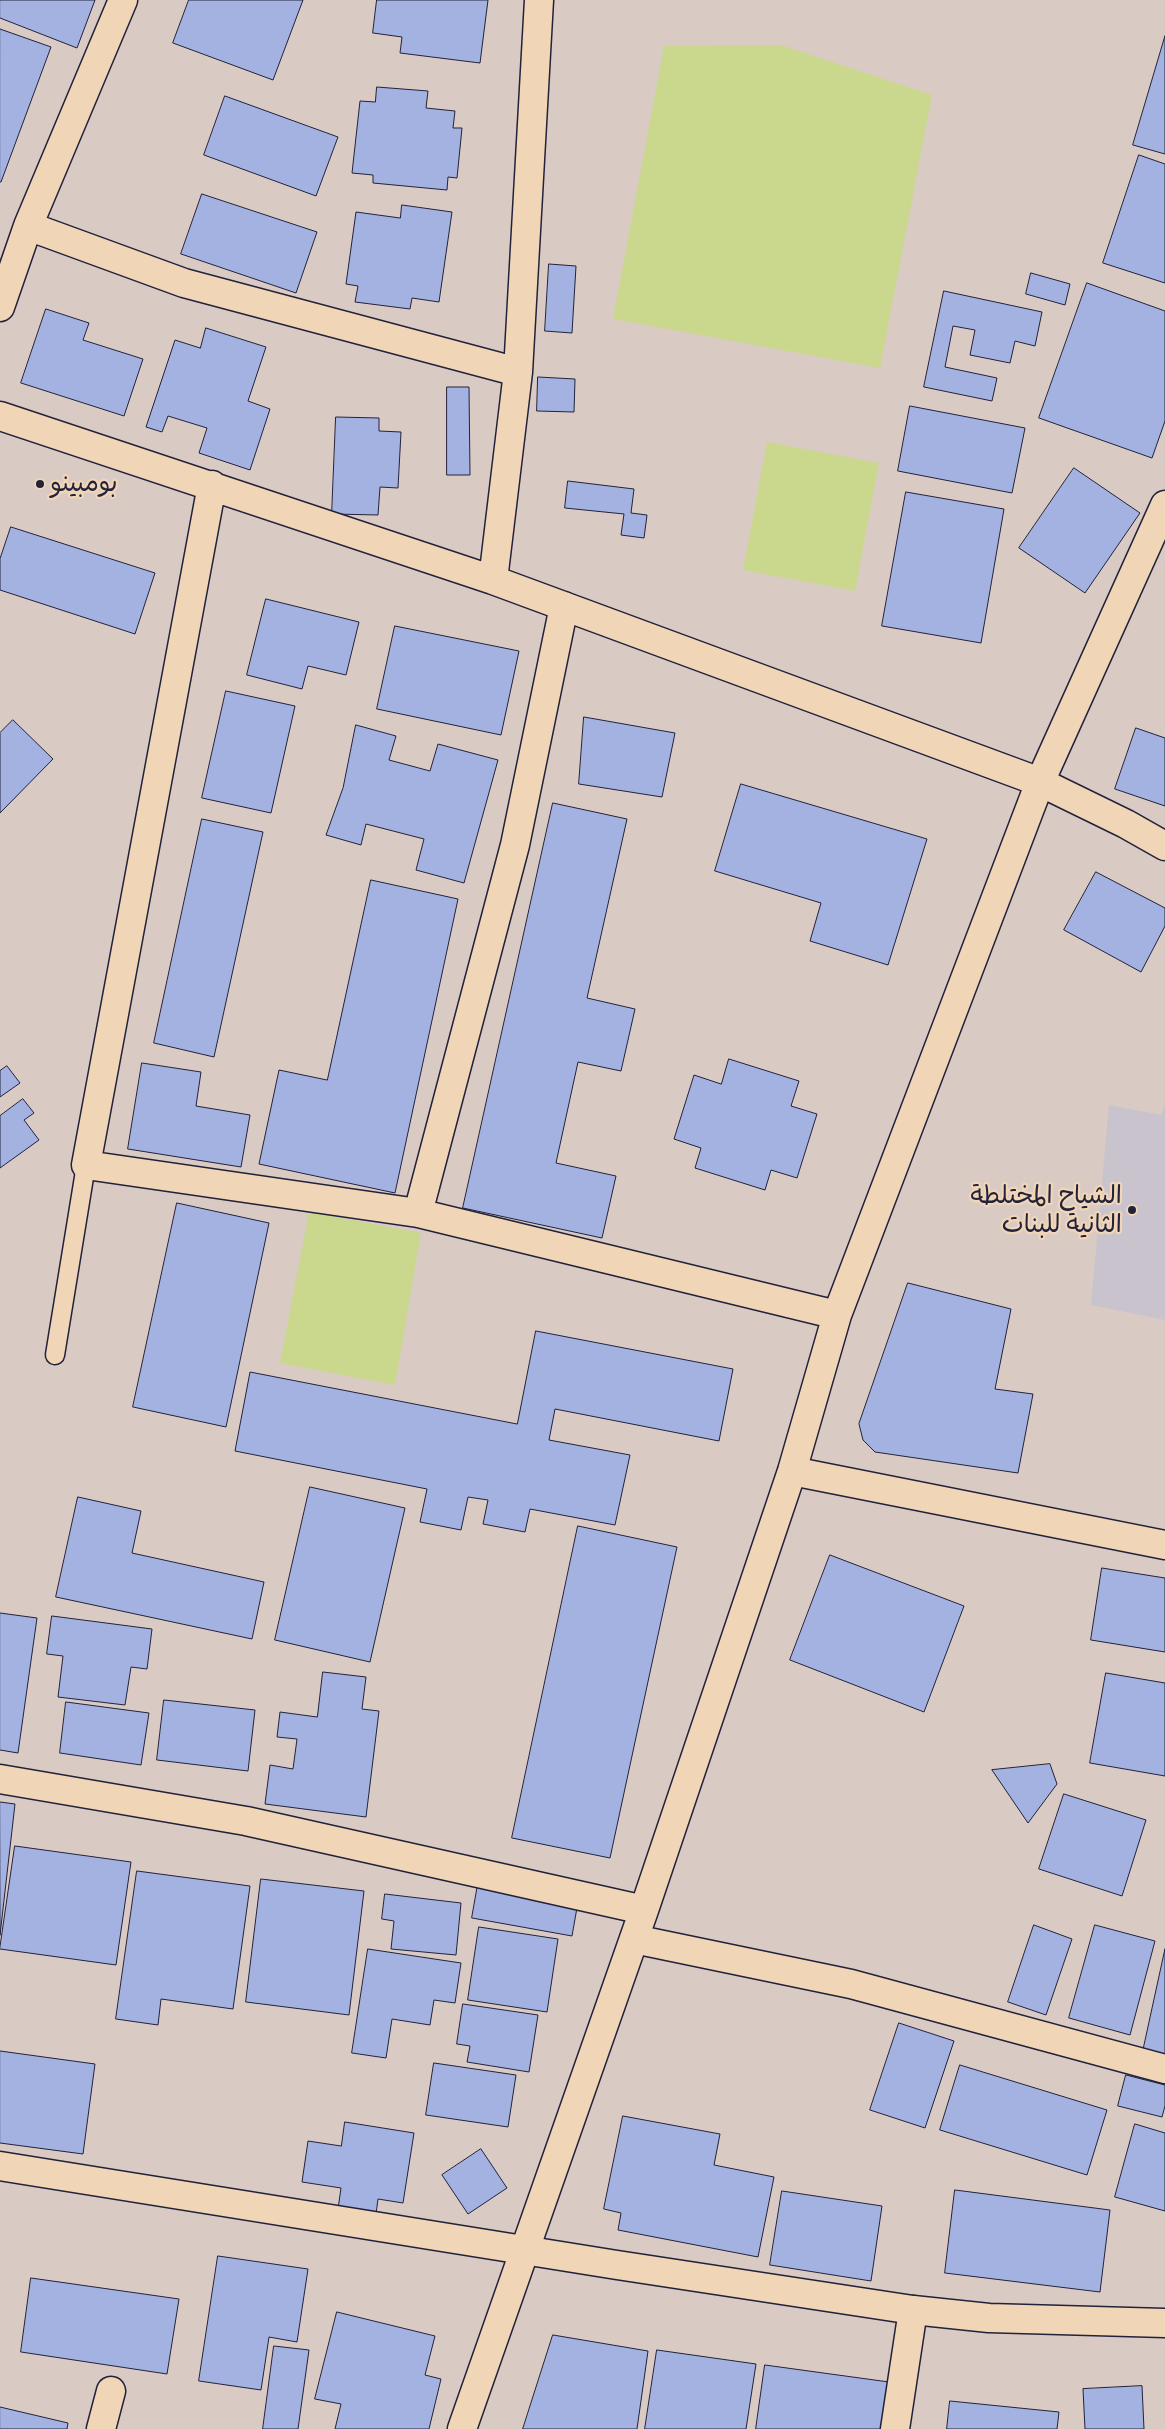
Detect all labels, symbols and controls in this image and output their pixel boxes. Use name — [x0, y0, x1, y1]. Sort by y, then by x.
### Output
place label: بومبينو — [50, 469, 117, 499]
marker: بومبينو — [34, 478, 46, 490]
place label: الشياح المختلطة الثانية للبنات — [970, 1181, 1122, 1240]
marker: الشياح المختلطة الثانية للبنات — [1126, 1204, 1138, 1216]

